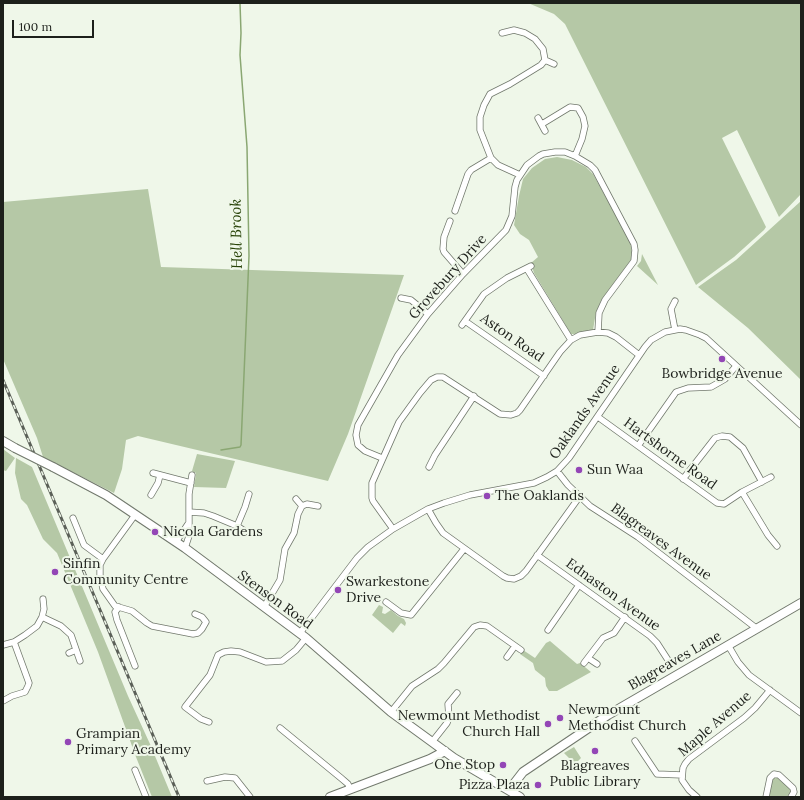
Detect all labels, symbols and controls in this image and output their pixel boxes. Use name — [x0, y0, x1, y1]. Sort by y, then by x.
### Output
scale bar — [14, 12, 96, 38]
text: 100 m — [19, 19, 52, 34]
water label: Hell Brook — [227, 199, 247, 269]
street label: Grovebury Drive — [406, 231, 490, 323]
street label: Aston Road — [477, 310, 547, 366]
marker: Bowbridge Avenue — [717, 354, 727, 364]
street label: Oaklands Avenue — [546, 362, 624, 462]
place label: Bowbridge Avenue — [662, 366, 782, 382]
street label: Hartshorne Road — [620, 415, 720, 493]
place label: Sun Waa — [587, 462, 643, 478]
marker: Sun Waa — [574, 465, 584, 475]
place label: The Oaklands — [495, 488, 584, 504]
marker: The Oaklands — [482, 491, 492, 501]
street label: Blagreaves Avenue — [607, 500, 715, 584]
place label: Nicola Gardens — [163, 524, 263, 540]
marker: Nicola Gardens — [150, 527, 160, 537]
street label: Ednaston Avenue — [563, 555, 663, 635]
place label: Sinfin Community Centre — [63, 556, 188, 588]
marker: Sinfin Community Centre — [50, 567, 60, 577]
street label: Stenson Road — [234, 567, 316, 633]
place label: Swarkestone Drive — [346, 574, 429, 606]
marker: Swarkestone Drive — [333, 585, 343, 595]
street label: Blagreaves Lane — [626, 628, 724, 694]
street label: Maple Avenue — [675, 688, 755, 760]
place label: Newmount Methodist Church — [568, 702, 686, 734]
place label: Newmount Methodist Church Hall — [398, 708, 540, 740]
marker: Newmount Methodist Church — [555, 713, 565, 723]
marker: Newmount Methodist Church Hall — [543, 719, 553, 729]
place label: Grampian Primary Academy — [76, 726, 191, 758]
marker: Grampian Primary Academy — [63, 737, 73, 747]
marker: Blagreaves Public Library — [590, 746, 600, 756]
place label: One Stop — [434, 757, 495, 773]
place label: Blagreaves Public Library — [550, 758, 640, 790]
marker: One Stop — [498, 760, 508, 770]
place label: Pizza Plaza — [459, 777, 530, 793]
marker: Pizza Plaza — [533, 780, 543, 790]

